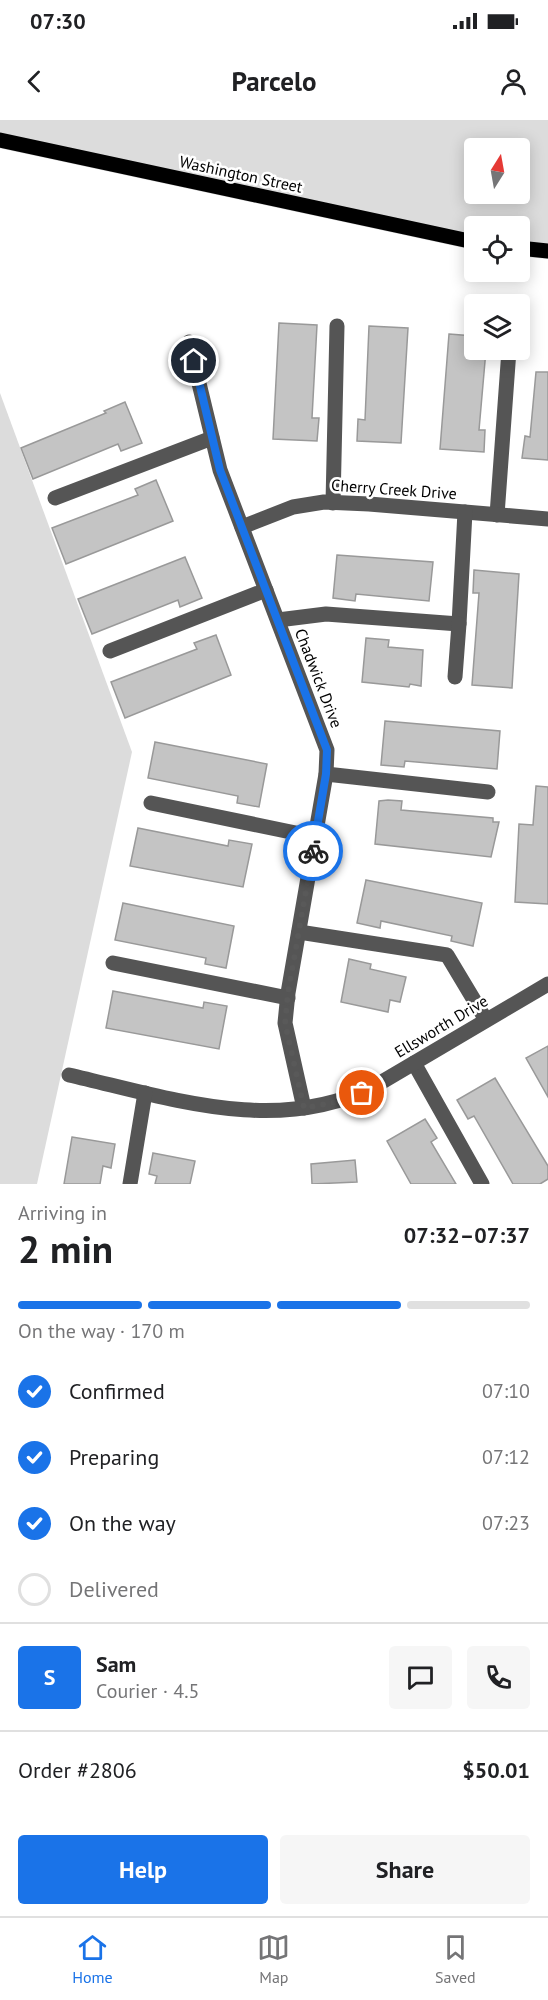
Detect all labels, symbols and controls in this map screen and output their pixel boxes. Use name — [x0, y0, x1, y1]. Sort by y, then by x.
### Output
text: 07:30 — [30, 7, 86, 35]
text: Parcelo — [232, 64, 316, 98]
icon: back — [18, 65, 51, 98]
icon: person — [497, 65, 530, 98]
north arrow — [464, 138, 530, 204]
map controls — [464, 138, 530, 360]
street label: Washington Street — [178, 151, 305, 197]
button: locate — [464, 216, 530, 282]
button: layers — [464, 294, 530, 360]
pin — [168, 335, 219, 386]
icon: home — [177, 344, 210, 377]
street label: Cherry Creek Drive — [331, 475, 457, 503]
street label: Chadwick Drive — [291, 625, 347, 731]
courier — [283, 821, 343, 881]
icon: bike — [297, 835, 330, 868]
street label: Ellsworth Drive — [391, 990, 491, 1062]
pin — [336, 1067, 387, 1118]
icon: bag — [345, 1076, 378, 1109]
text: Arriving in — [18, 1200, 107, 1226]
text: 07:32–07:37 — [404, 1221, 530, 1249]
text: 2 min — [18, 1223, 113, 1274]
text: On the way · 170 m — [18, 1318, 185, 1344]
icon: check — [18, 1375, 51, 1408]
text: Confirmed — [69, 1377, 165, 1405]
text: 07:10 — [482, 1378, 530, 1404]
icon: check — [18, 1441, 51, 1474]
text: Preparing — [69, 1443, 159, 1471]
text: 07:12 — [482, 1444, 530, 1470]
icon: check — [18, 1507, 51, 1540]
text: On the way — [69, 1509, 176, 1537]
text: 07:23 — [482, 1510, 530, 1536]
text: Delivered — [69, 1575, 159, 1603]
button: chat — [389, 1646, 452, 1709]
button: phone — [467, 1646, 530, 1709]
text: Sam — [96, 1650, 136, 1678]
text: S — [44, 1663, 55, 1691]
text: Courier · 4.5 — [96, 1678, 199, 1704]
text: Order #2806 — [18, 1756, 137, 1784]
text: $50.01 — [462, 1756, 530, 1784]
button: Help — [18, 1835, 268, 1904]
button: Share — [280, 1835, 530, 1904]
tab: Home — [72, 1931, 113, 1987]
tab: Map — [257, 1931, 290, 1987]
tab: Saved — [435, 1931, 476, 1987]

